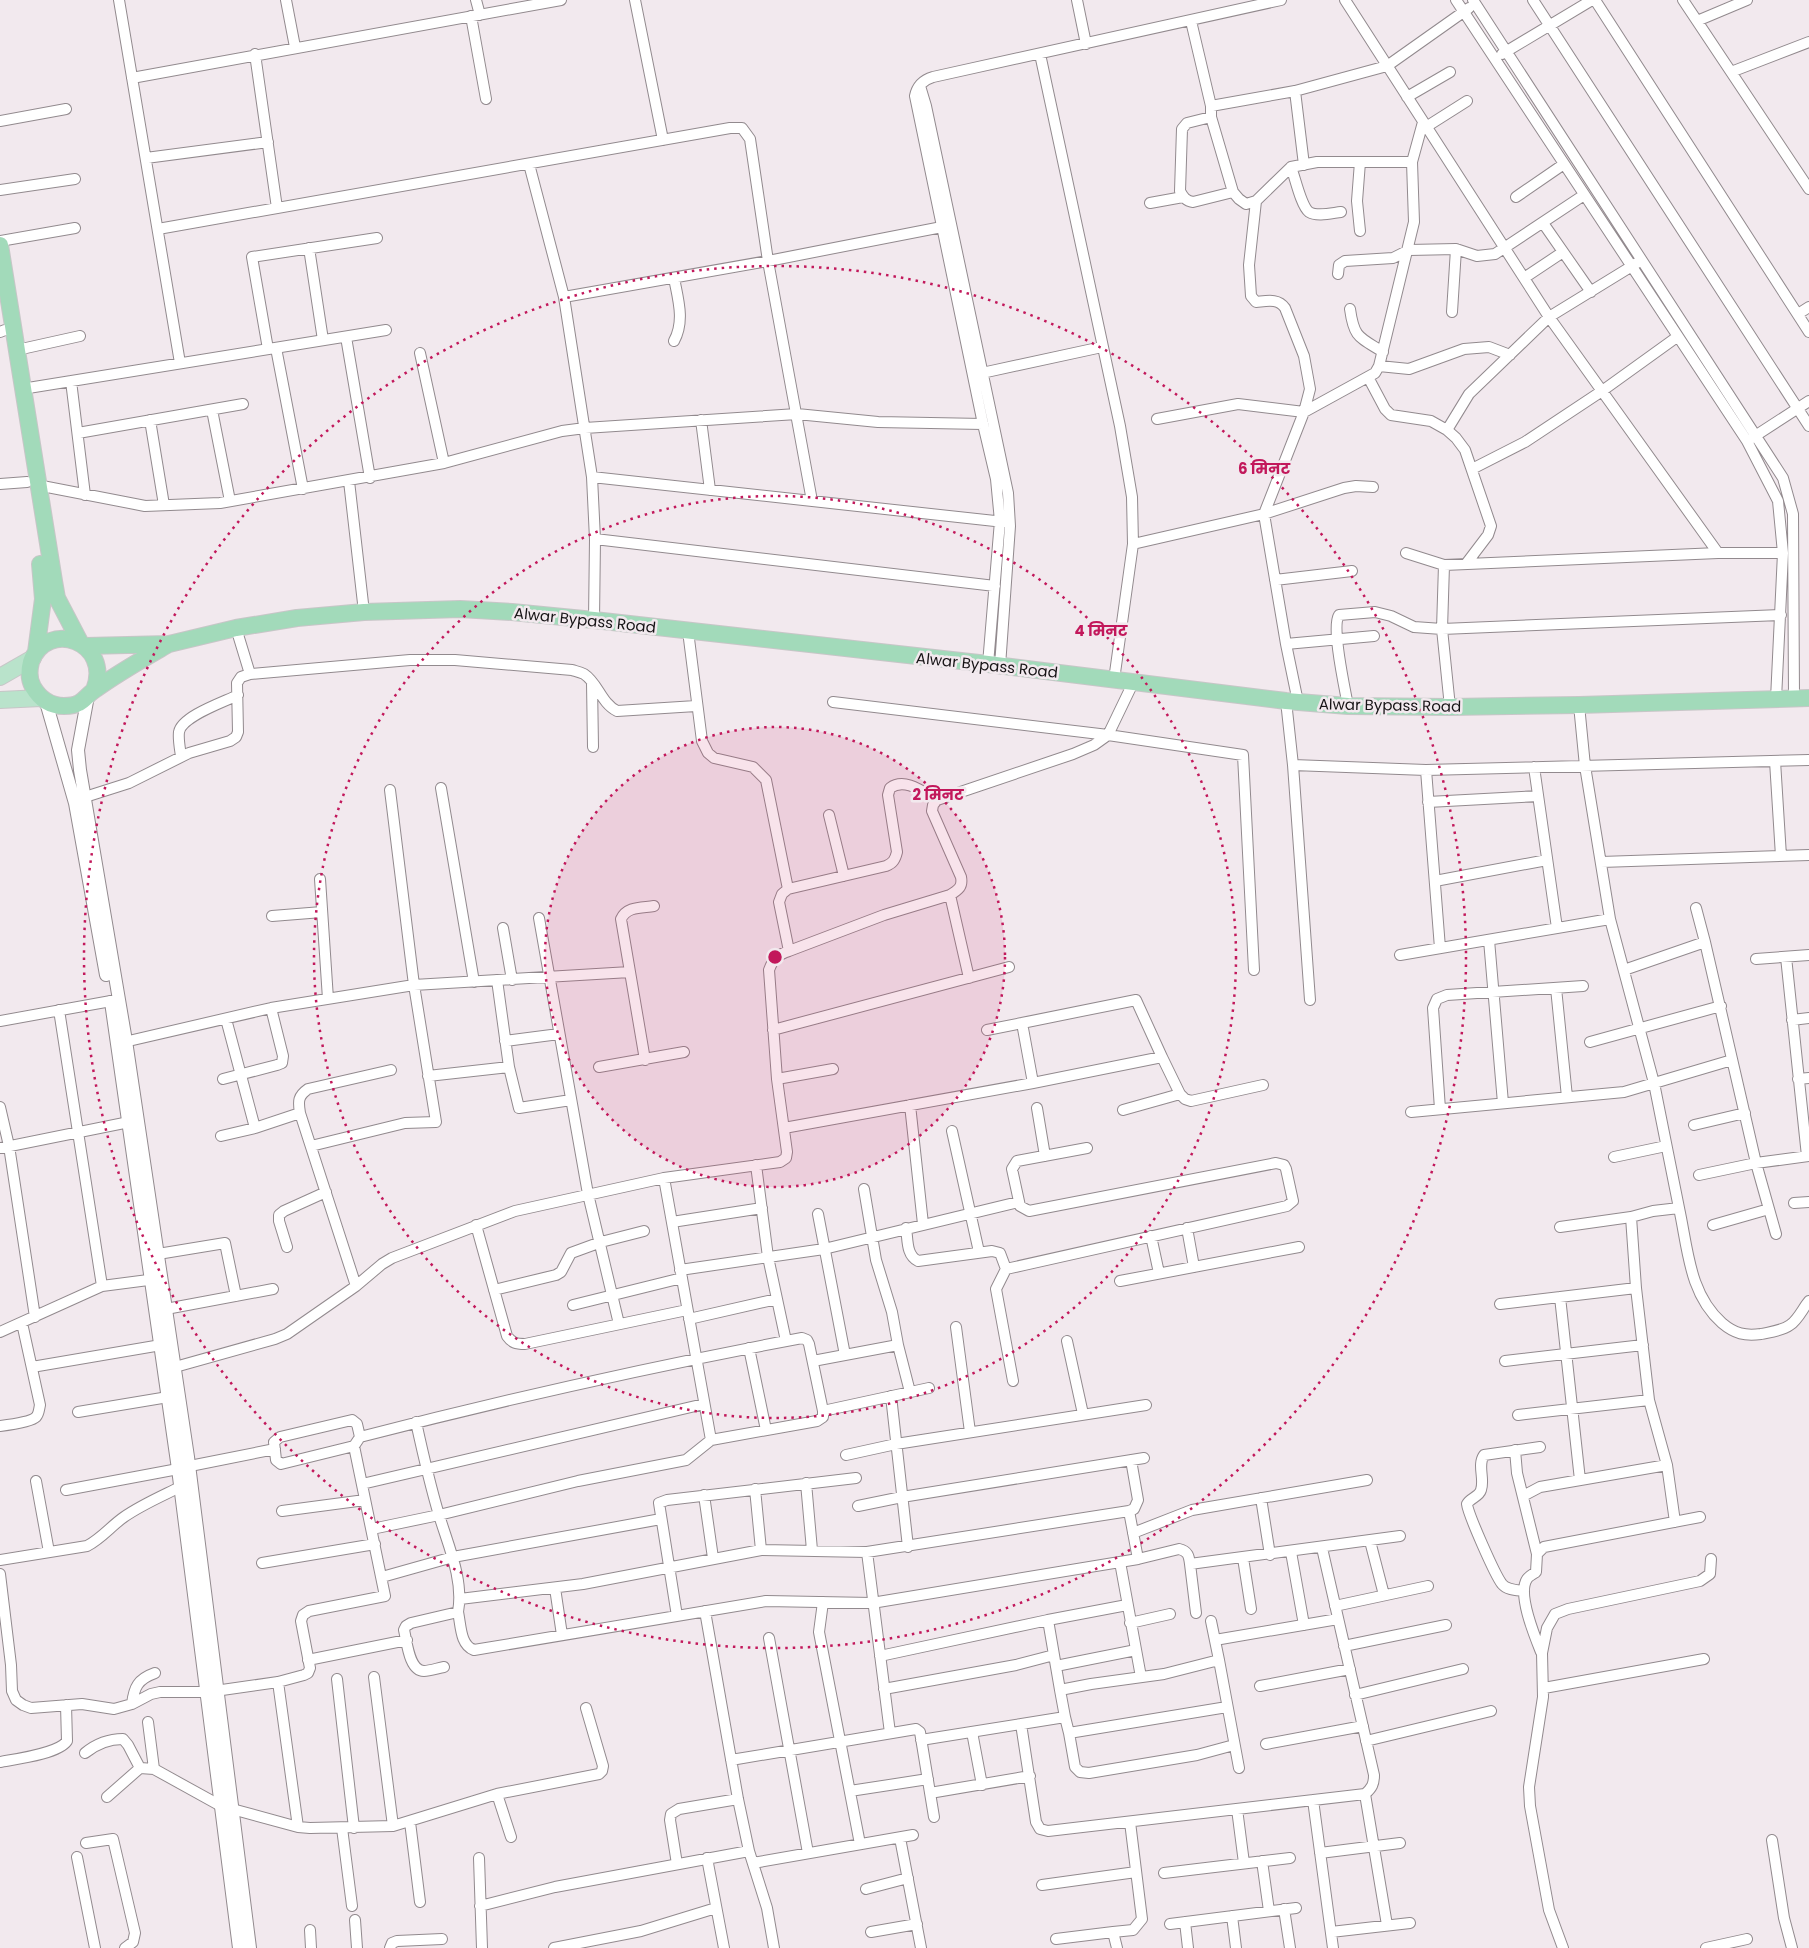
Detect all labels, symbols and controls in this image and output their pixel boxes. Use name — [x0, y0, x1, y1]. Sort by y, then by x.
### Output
text: 6 मिनट — [1238, 458, 1290, 479]
street label: Alwar Bypass Road — [513, 602, 657, 638]
text: 4 मिनट — [1075, 620, 1128, 641]
street label: Alwar Bypass Road — [915, 647, 1059, 683]
street label: Alwar Bypass Road — [1319, 693, 1461, 717]
text: 2 मिनट — [912, 784, 964, 805]
centre of rings — [766, 948, 784, 966]

